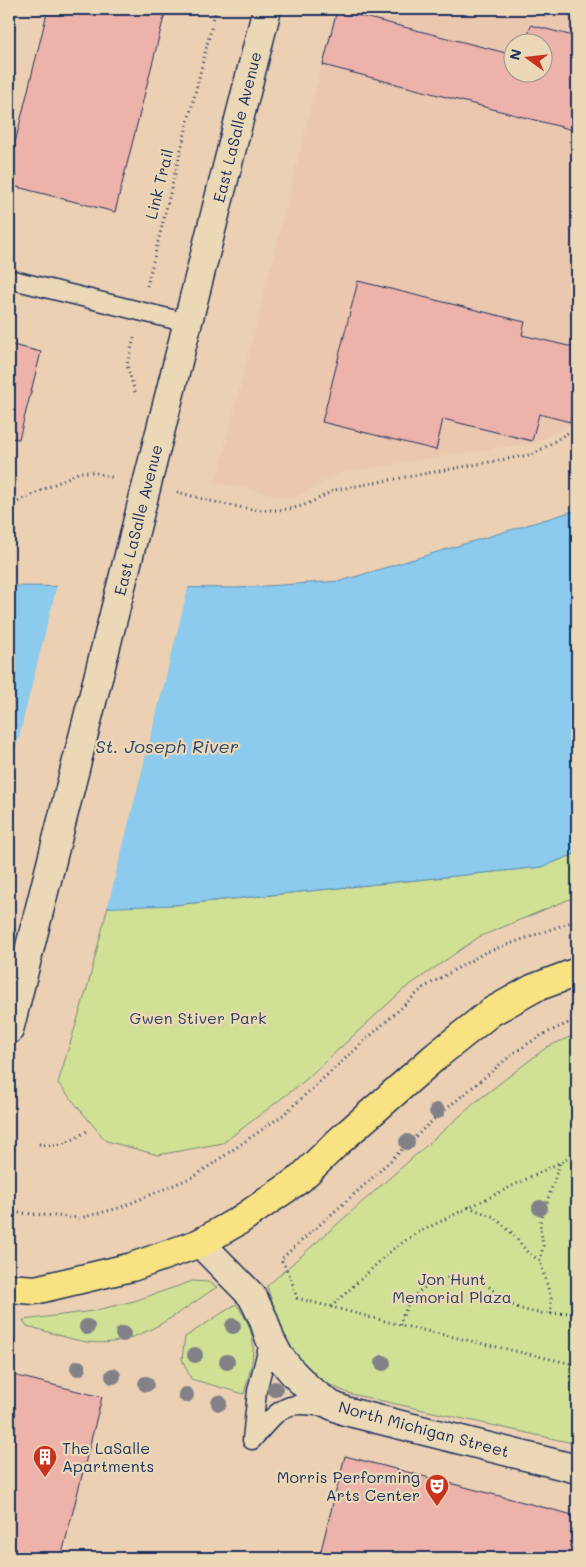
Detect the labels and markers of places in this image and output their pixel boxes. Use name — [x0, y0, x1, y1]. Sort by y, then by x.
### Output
place label: The LaSalle Apartments — [62, 1437, 154, 1476]
building icon: The LaSalle Apartments — [32, 1444, 58, 1478]
place label: Morris Performing Arts Center — [277, 1466, 420, 1505]
theatre icon: Morris Performing Arts Center — [424, 1473, 450, 1507]

